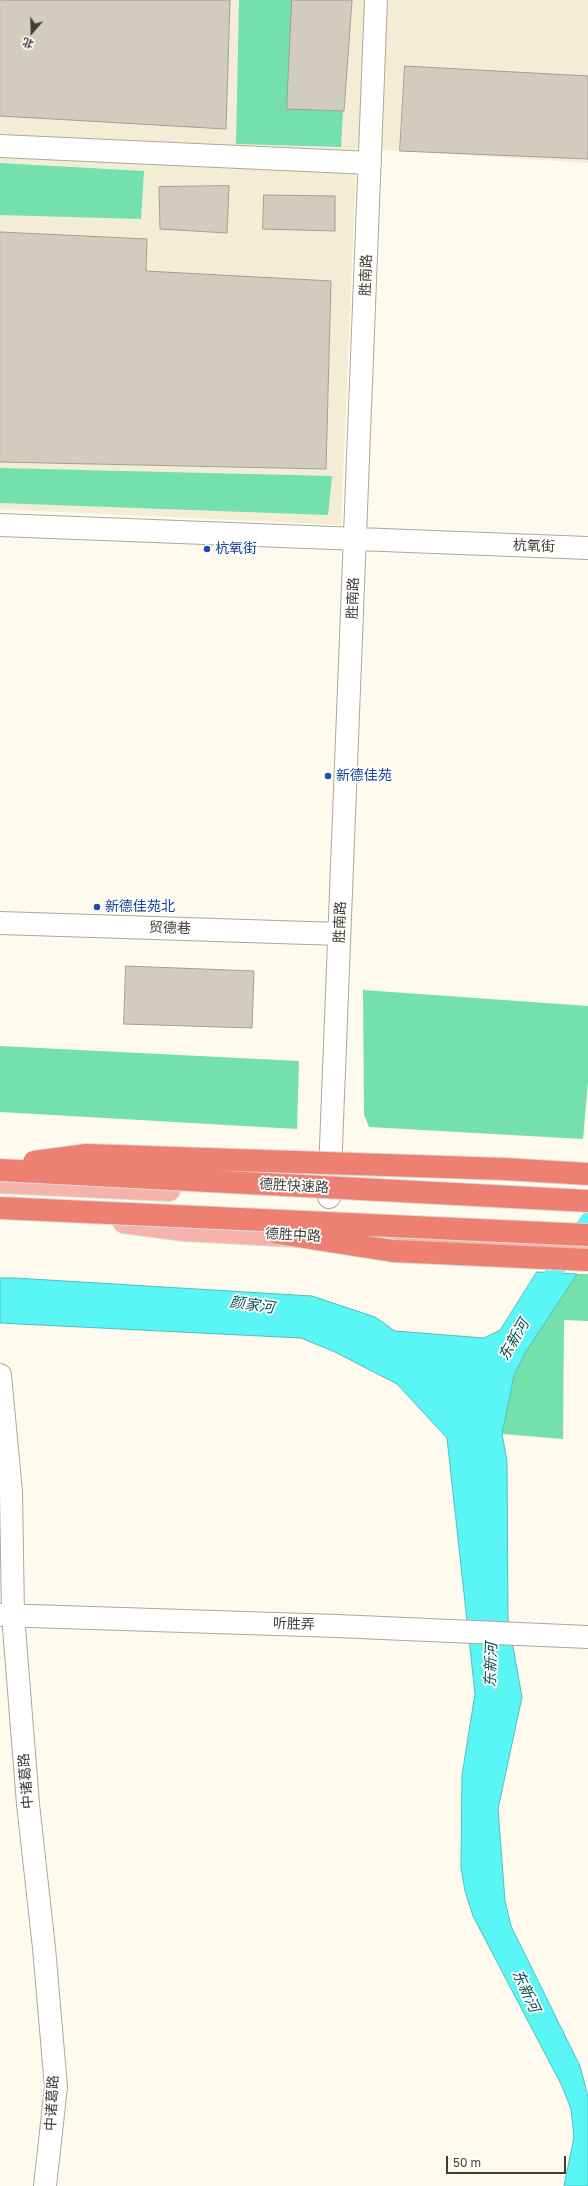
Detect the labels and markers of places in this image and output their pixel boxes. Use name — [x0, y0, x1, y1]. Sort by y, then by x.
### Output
place label: 杭氧街 — [215, 541, 257, 557]
marker: 杭氧街 — [202, 544, 212, 554]
place label: 新德佳苑 — [336, 768, 392, 784]
marker: 新德佳苑 — [323, 771, 333, 781]
place label: 新德佳苑北 — [105, 899, 175, 915]
marker: 新德佳苑北 — [92, 902, 102, 912]

